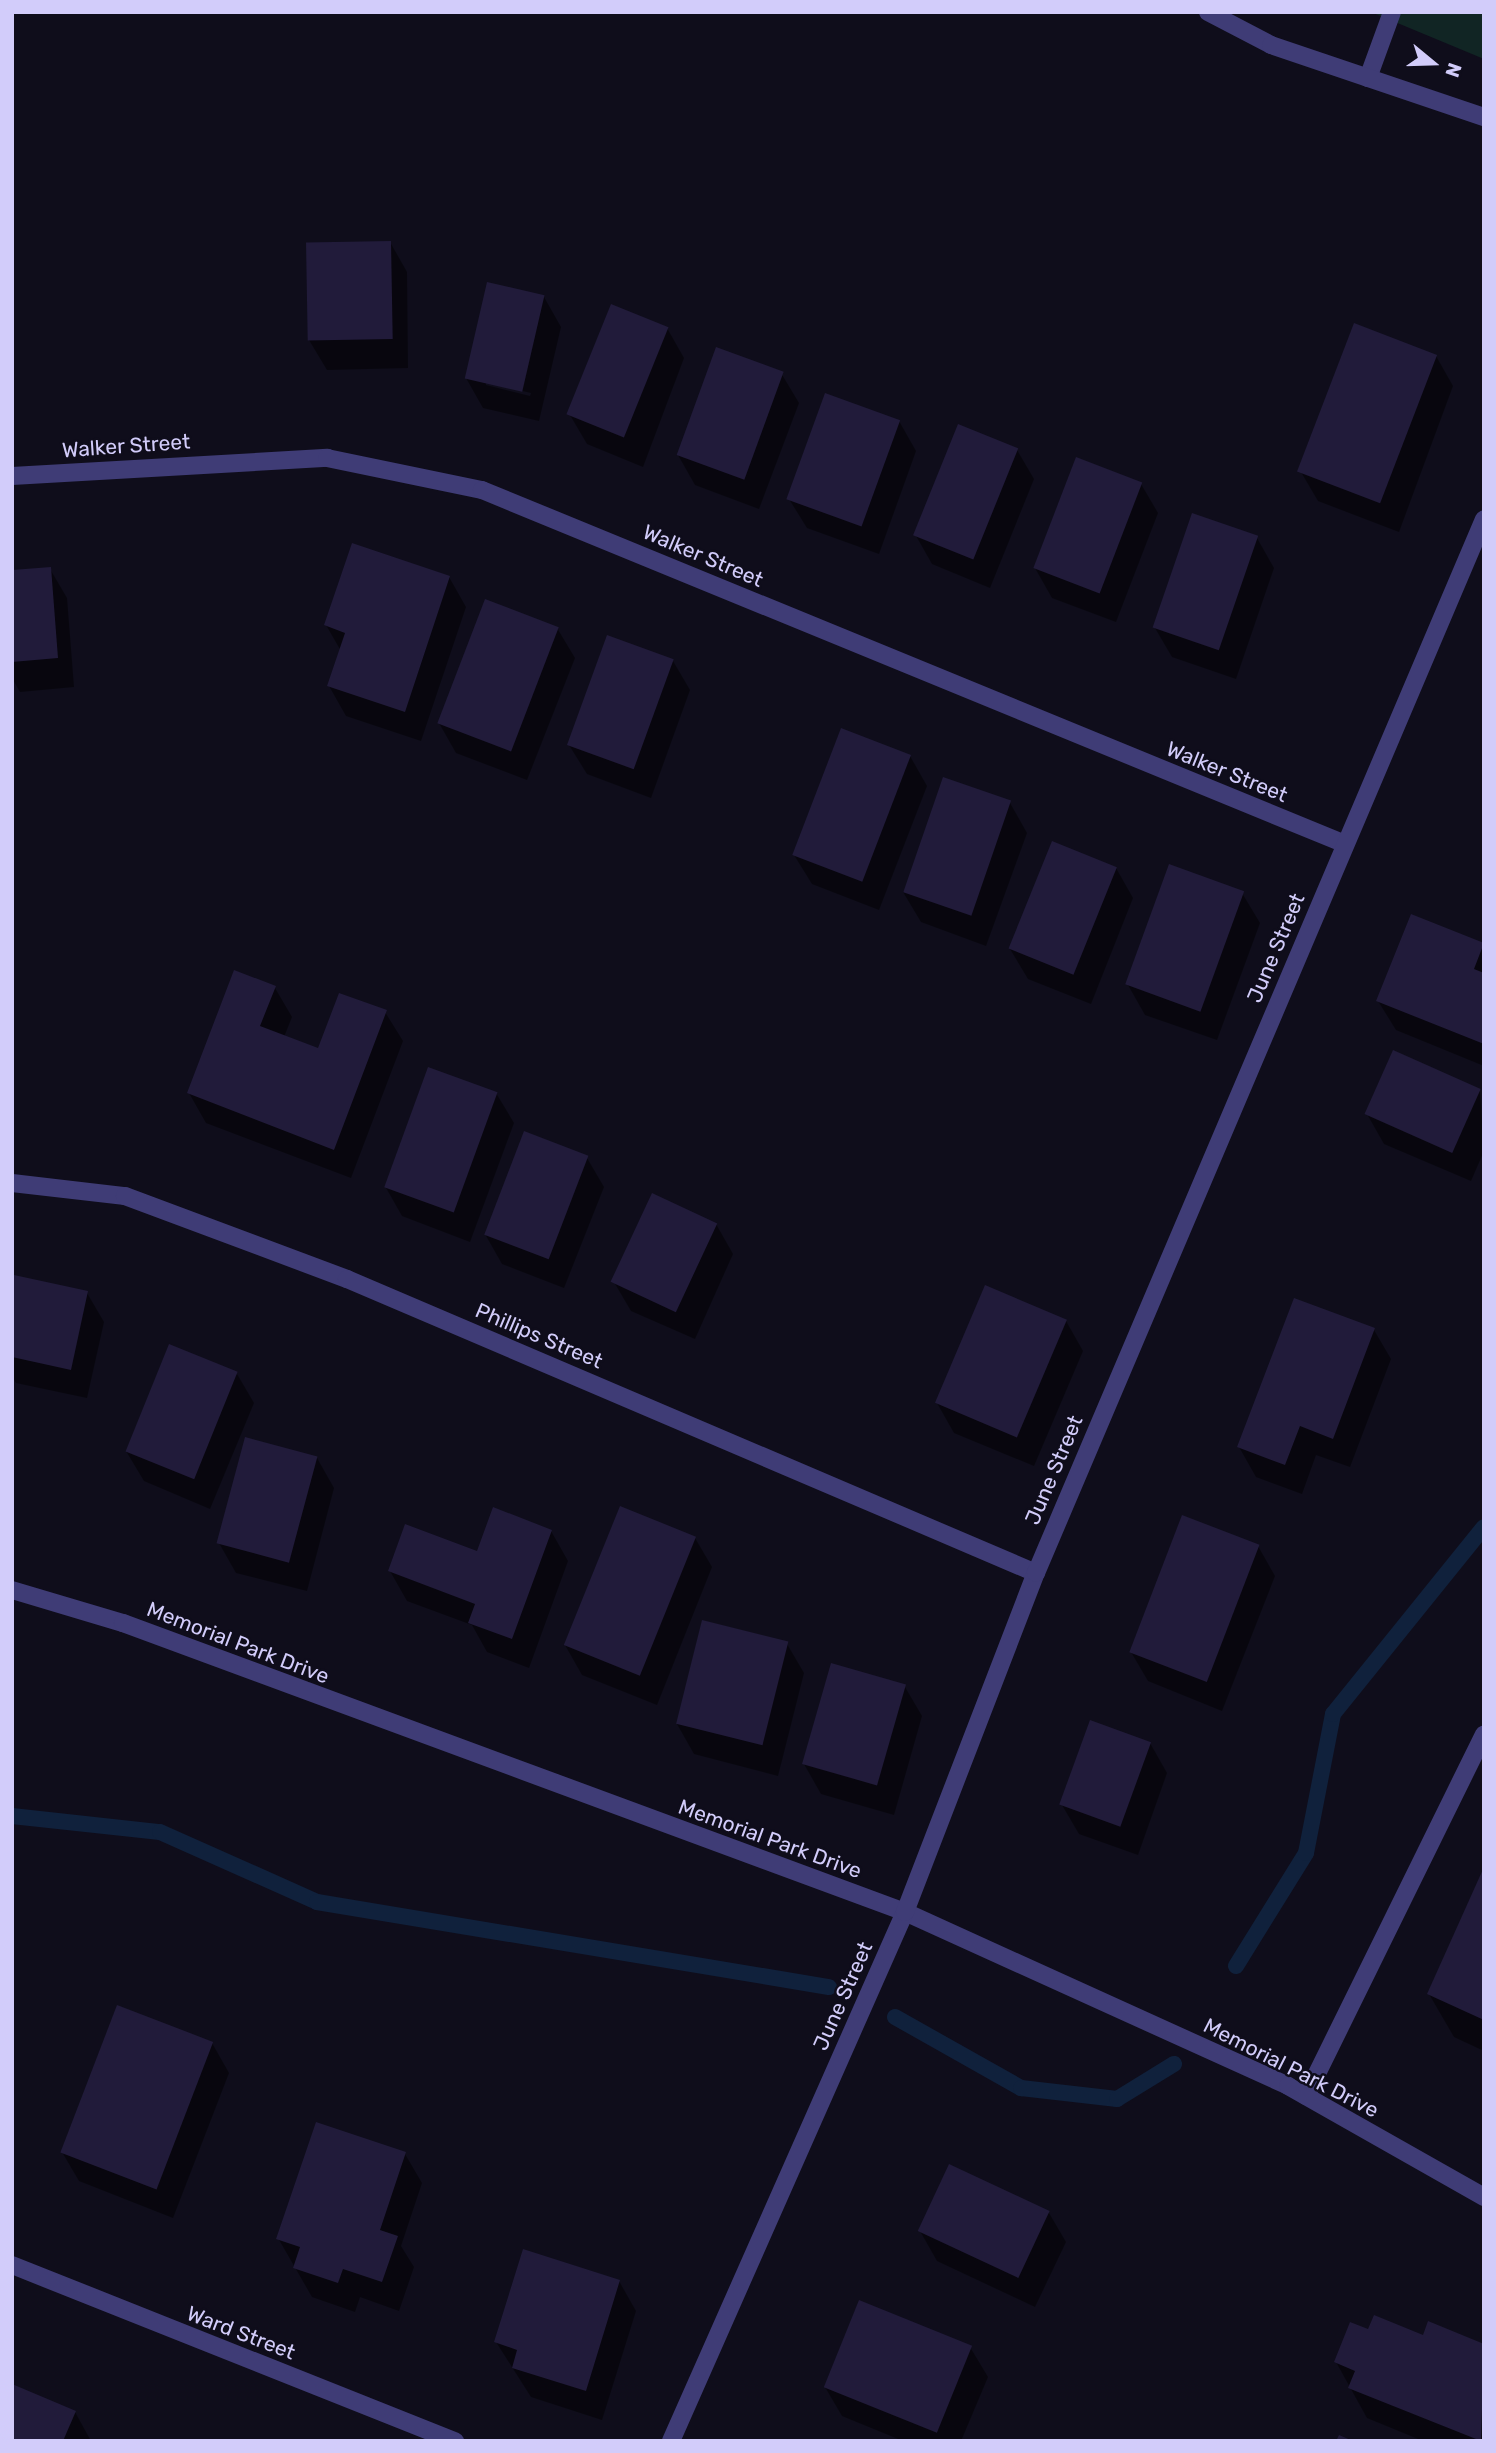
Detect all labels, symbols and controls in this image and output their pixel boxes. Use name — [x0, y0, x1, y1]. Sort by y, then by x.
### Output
north arrow — [1398, 28, 1468, 98]
text: N — [1440, 60, 1466, 80]
street label: Walker Street — [61, 429, 191, 463]
street label: Walker Street — [639, 519, 767, 593]
street label: Walker Street — [1162, 736, 1292, 808]
street label: June Street — [1242, 890, 1310, 1006]
street label: Phillips Street — [472, 1298, 606, 1374]
street label: June Street — [1020, 1412, 1088, 1528]
street label: Memorial Park Drive — [143, 1597, 333, 1689]
street label: Memorial Park Drive — [675, 1794, 865, 1884]
street label: June Street — [808, 1938, 878, 2054]
street label: Memorial Park Drive — [1199, 2013, 1383, 2123]
street label: Ward Street — [183, 2301, 299, 2365]

